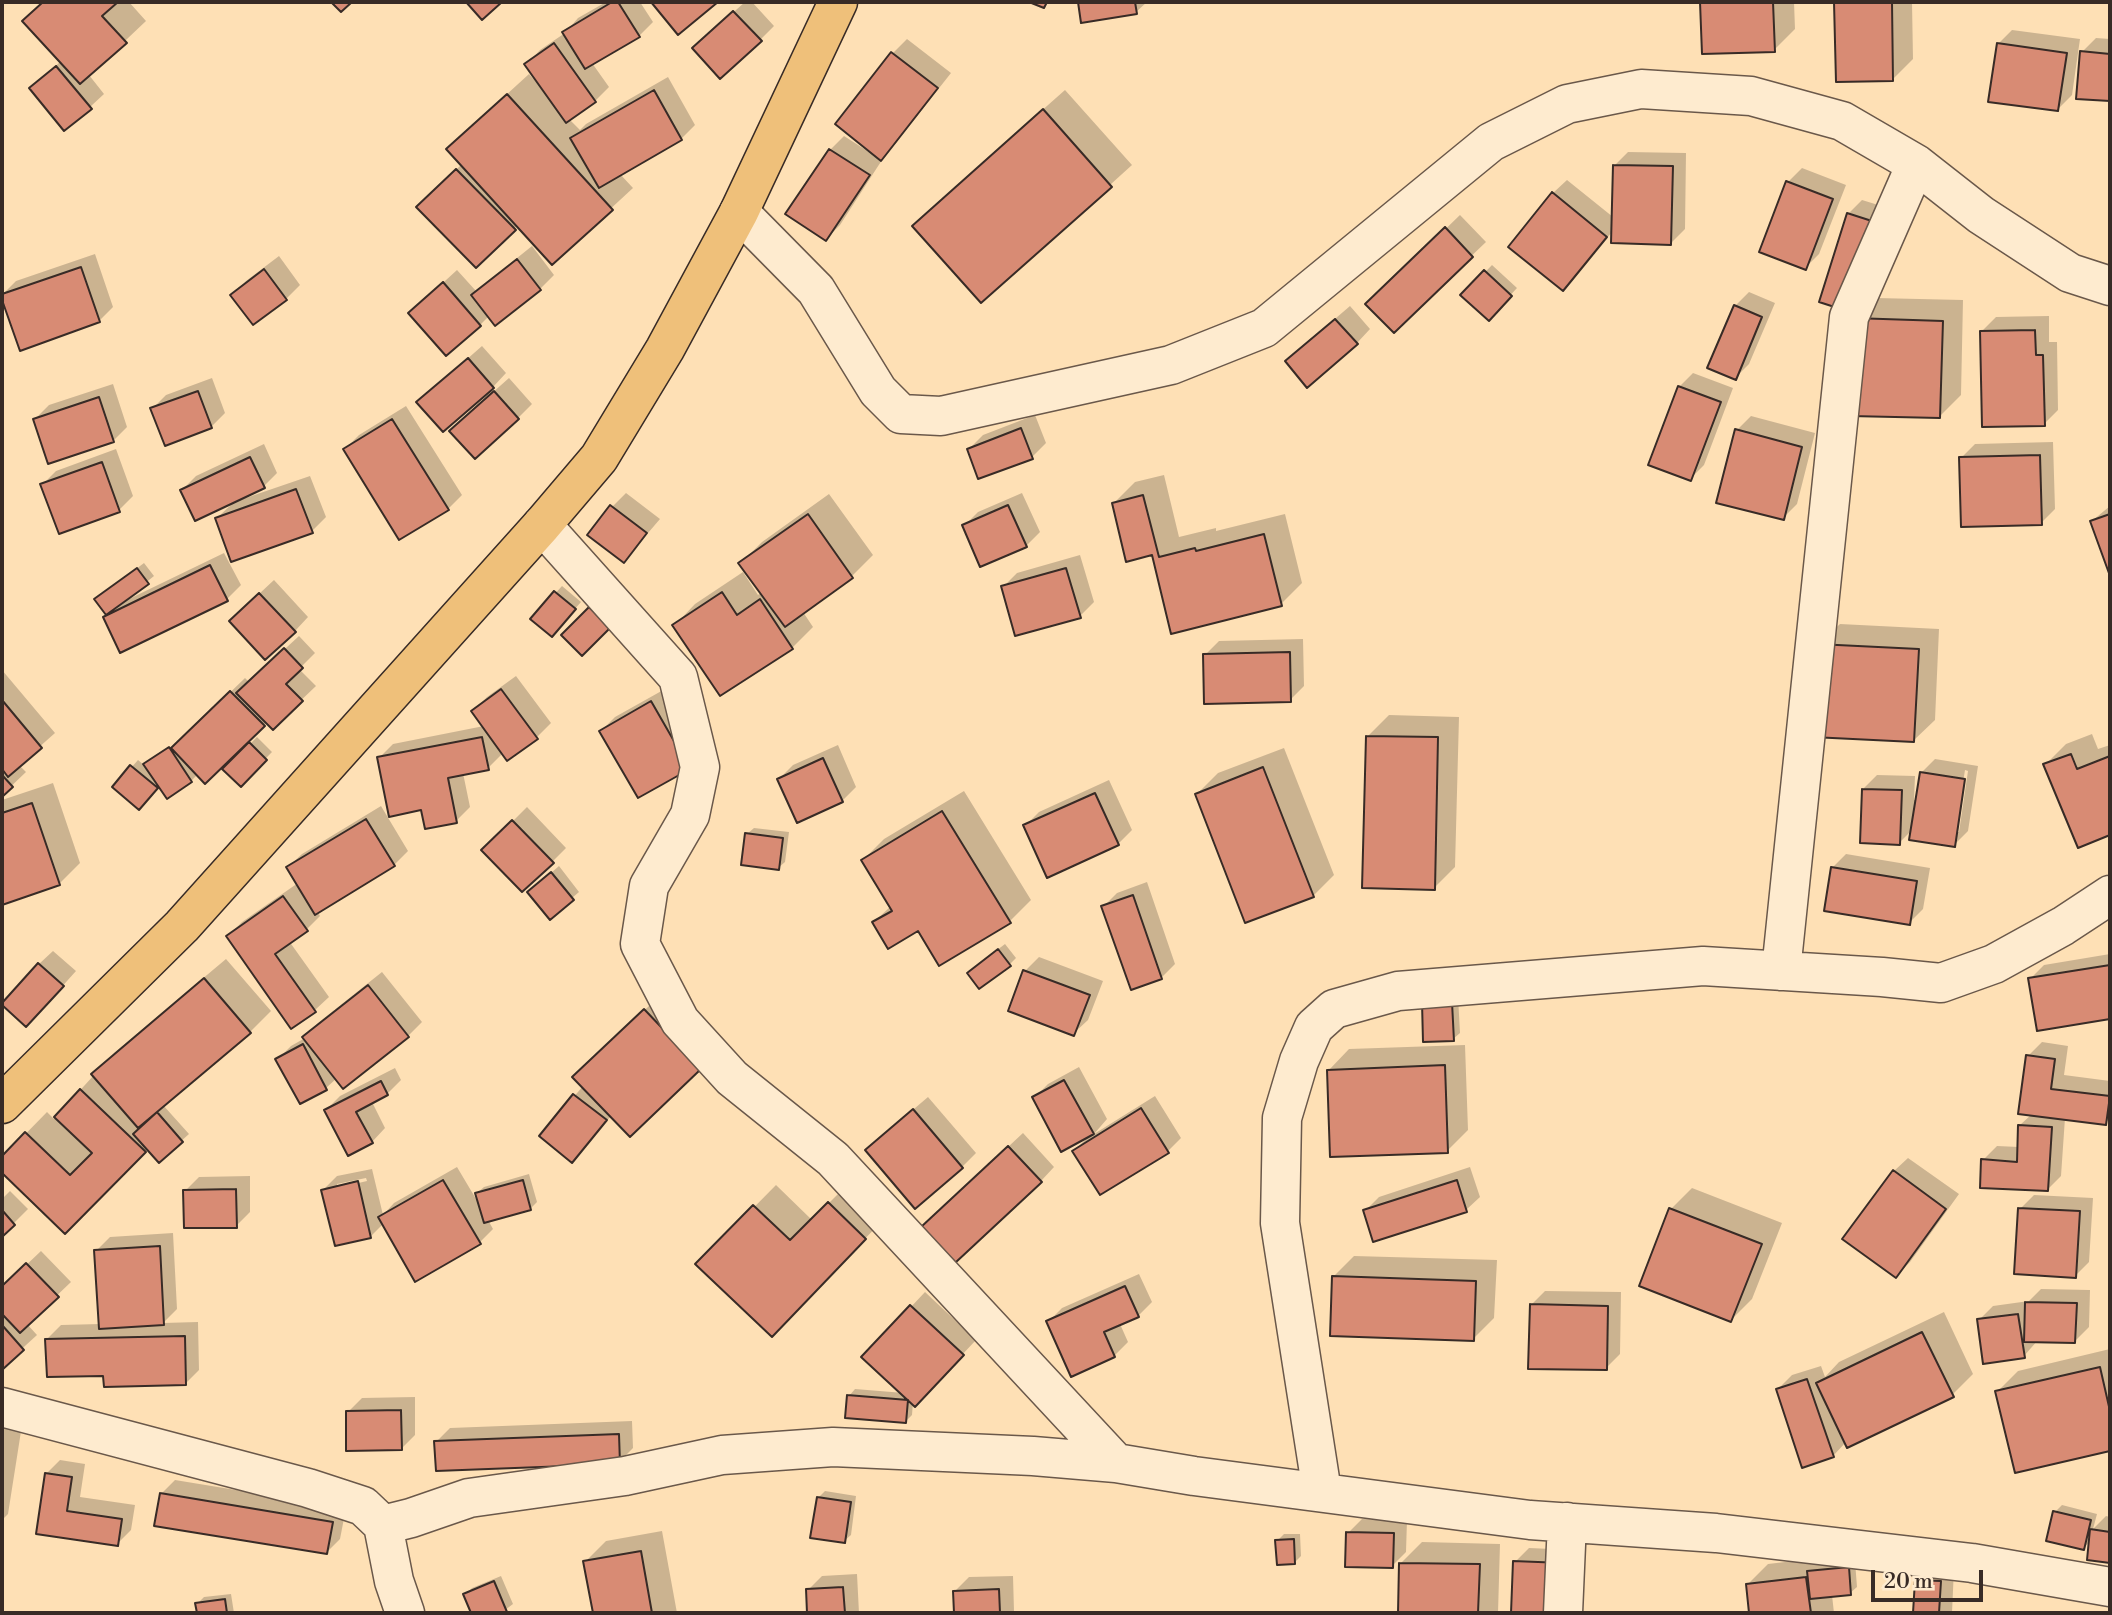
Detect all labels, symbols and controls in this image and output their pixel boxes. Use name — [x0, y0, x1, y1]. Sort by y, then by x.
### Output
scale bar — [1874, 1556, 1986, 1600]
text: 20 m — [1884, 1569, 1933, 1595]

